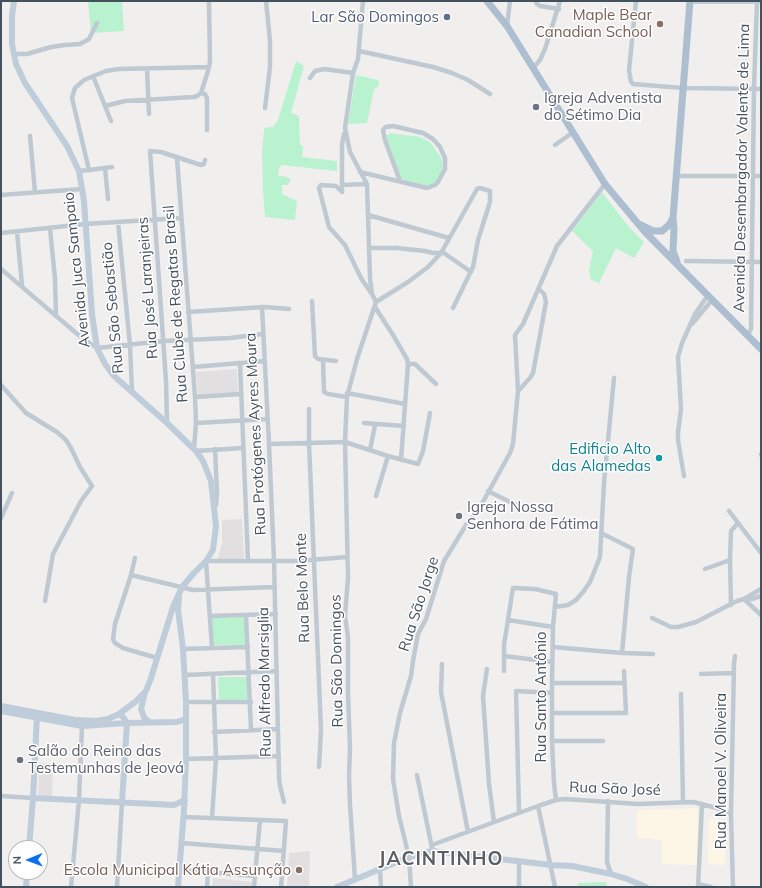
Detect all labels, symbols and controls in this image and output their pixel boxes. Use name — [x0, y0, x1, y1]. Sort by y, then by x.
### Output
place label: Maple Bear Canadian School — [535, 6, 652, 41]
place label: Lar São Domingos — [311, 8, 439, 26]
marker: Lar São Domingos — [442, 12, 452, 22]
marker: Maple Bear Canadian School — [655, 19, 665, 29]
street label: Avenida Desembargador Valente de Lima — [730, 23, 754, 313]
place label: Igreja Adventista do Sétimo Dia — [544, 89, 662, 124]
marker: Igreja Adventista do Sétimo Dia — [531, 102, 541, 112]
street label: Avenida Juca Sampaio — [60, 191, 94, 349]
street label: Rua Clube de Regatas Brasil — [160, 205, 192, 403]
street label: Rua José Laranjeiras — [134, 216, 162, 360]
street label: Rua São Sebastião — [98, 241, 128, 375]
street label: Rua Protógenes Ayres Moura — [242, 332, 270, 536]
place label: Edificio Alto das Alamedas — [551, 440, 651, 475]
marker: Edificio Alto das Alamedas — [654, 453, 664, 463]
place label: Igreja Nossa Senhora de Fátima — [467, 498, 598, 533]
marker: Igreja Nossa Senhora de Fátima — [454, 511, 464, 521]
street label: Rua Belo Monte — [292, 533, 314, 643]
street label: Rua São Jorge — [395, 554, 443, 654]
street label: Rua São Domingos — [327, 594, 347, 728]
street label: Rua Alfredo Marsiglia — [255, 607, 275, 757]
street label: Rua Santo Antônio — [532, 631, 550, 763]
street label: Rua Manoel V. Oliveira — [712, 693, 730, 849]
place label: Salão do Reino das Testemunhas de Jeová — [28, 742, 184, 777]
marker: Salão do Reino das Testemunhas de Jeová — [15, 755, 25, 765]
street label: Rua São José — [569, 778, 661, 800]
north arrow — [8, 840, 48, 880]
district label: JACINTINHO — [379, 848, 503, 870]
text: N — [10, 856, 24, 864]
place label: Escola Municipal Kátia Assunção — [64, 861, 291, 879]
marker: Escola Municipal Kátia Assunção — [294, 865, 304, 875]

